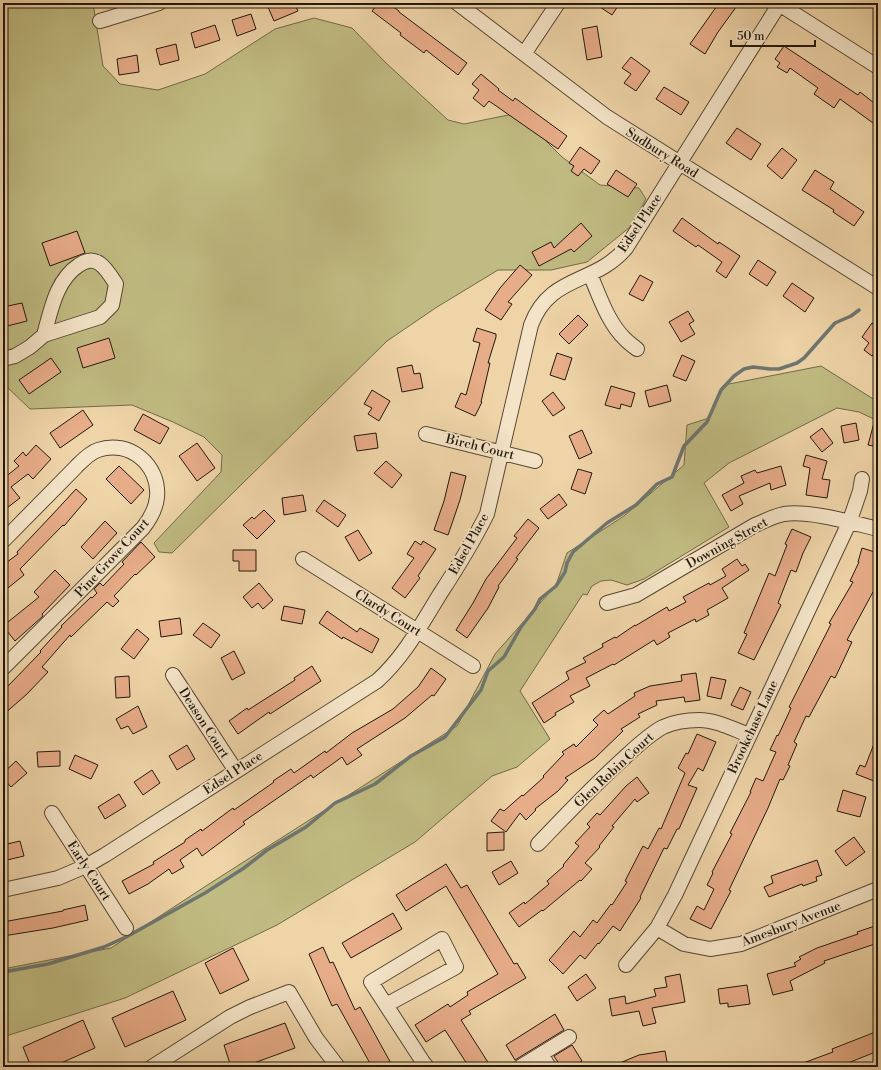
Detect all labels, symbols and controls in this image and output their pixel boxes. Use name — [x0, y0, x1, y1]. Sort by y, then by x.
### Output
scale bar — [731, 22, 815, 48]
text: 50 m — [737, 29, 765, 44]
street label: Sudbury Road — [623, 124, 702, 182]
street label: Edsel Place — [614, 190, 666, 255]
street label: Birch Court — [443, 431, 516, 463]
street label: Edsel Place — [446, 510, 493, 577]
street label: Downing Street — [683, 514, 771, 572]
street label: Pine Grove Court — [71, 515, 153, 601]
street label: Clardy Court — [352, 586, 425, 640]
street label: Brookchase Lane — [724, 677, 782, 777]
street label: Deason Court — [175, 685, 233, 762]
street label: Glen Robin Court — [571, 729, 657, 811]
street label: Edsel Place — [200, 748, 266, 798]
street label: Early Court — [64, 838, 114, 904]
street label: Amesbury Avenue — [738, 898, 843, 951]

